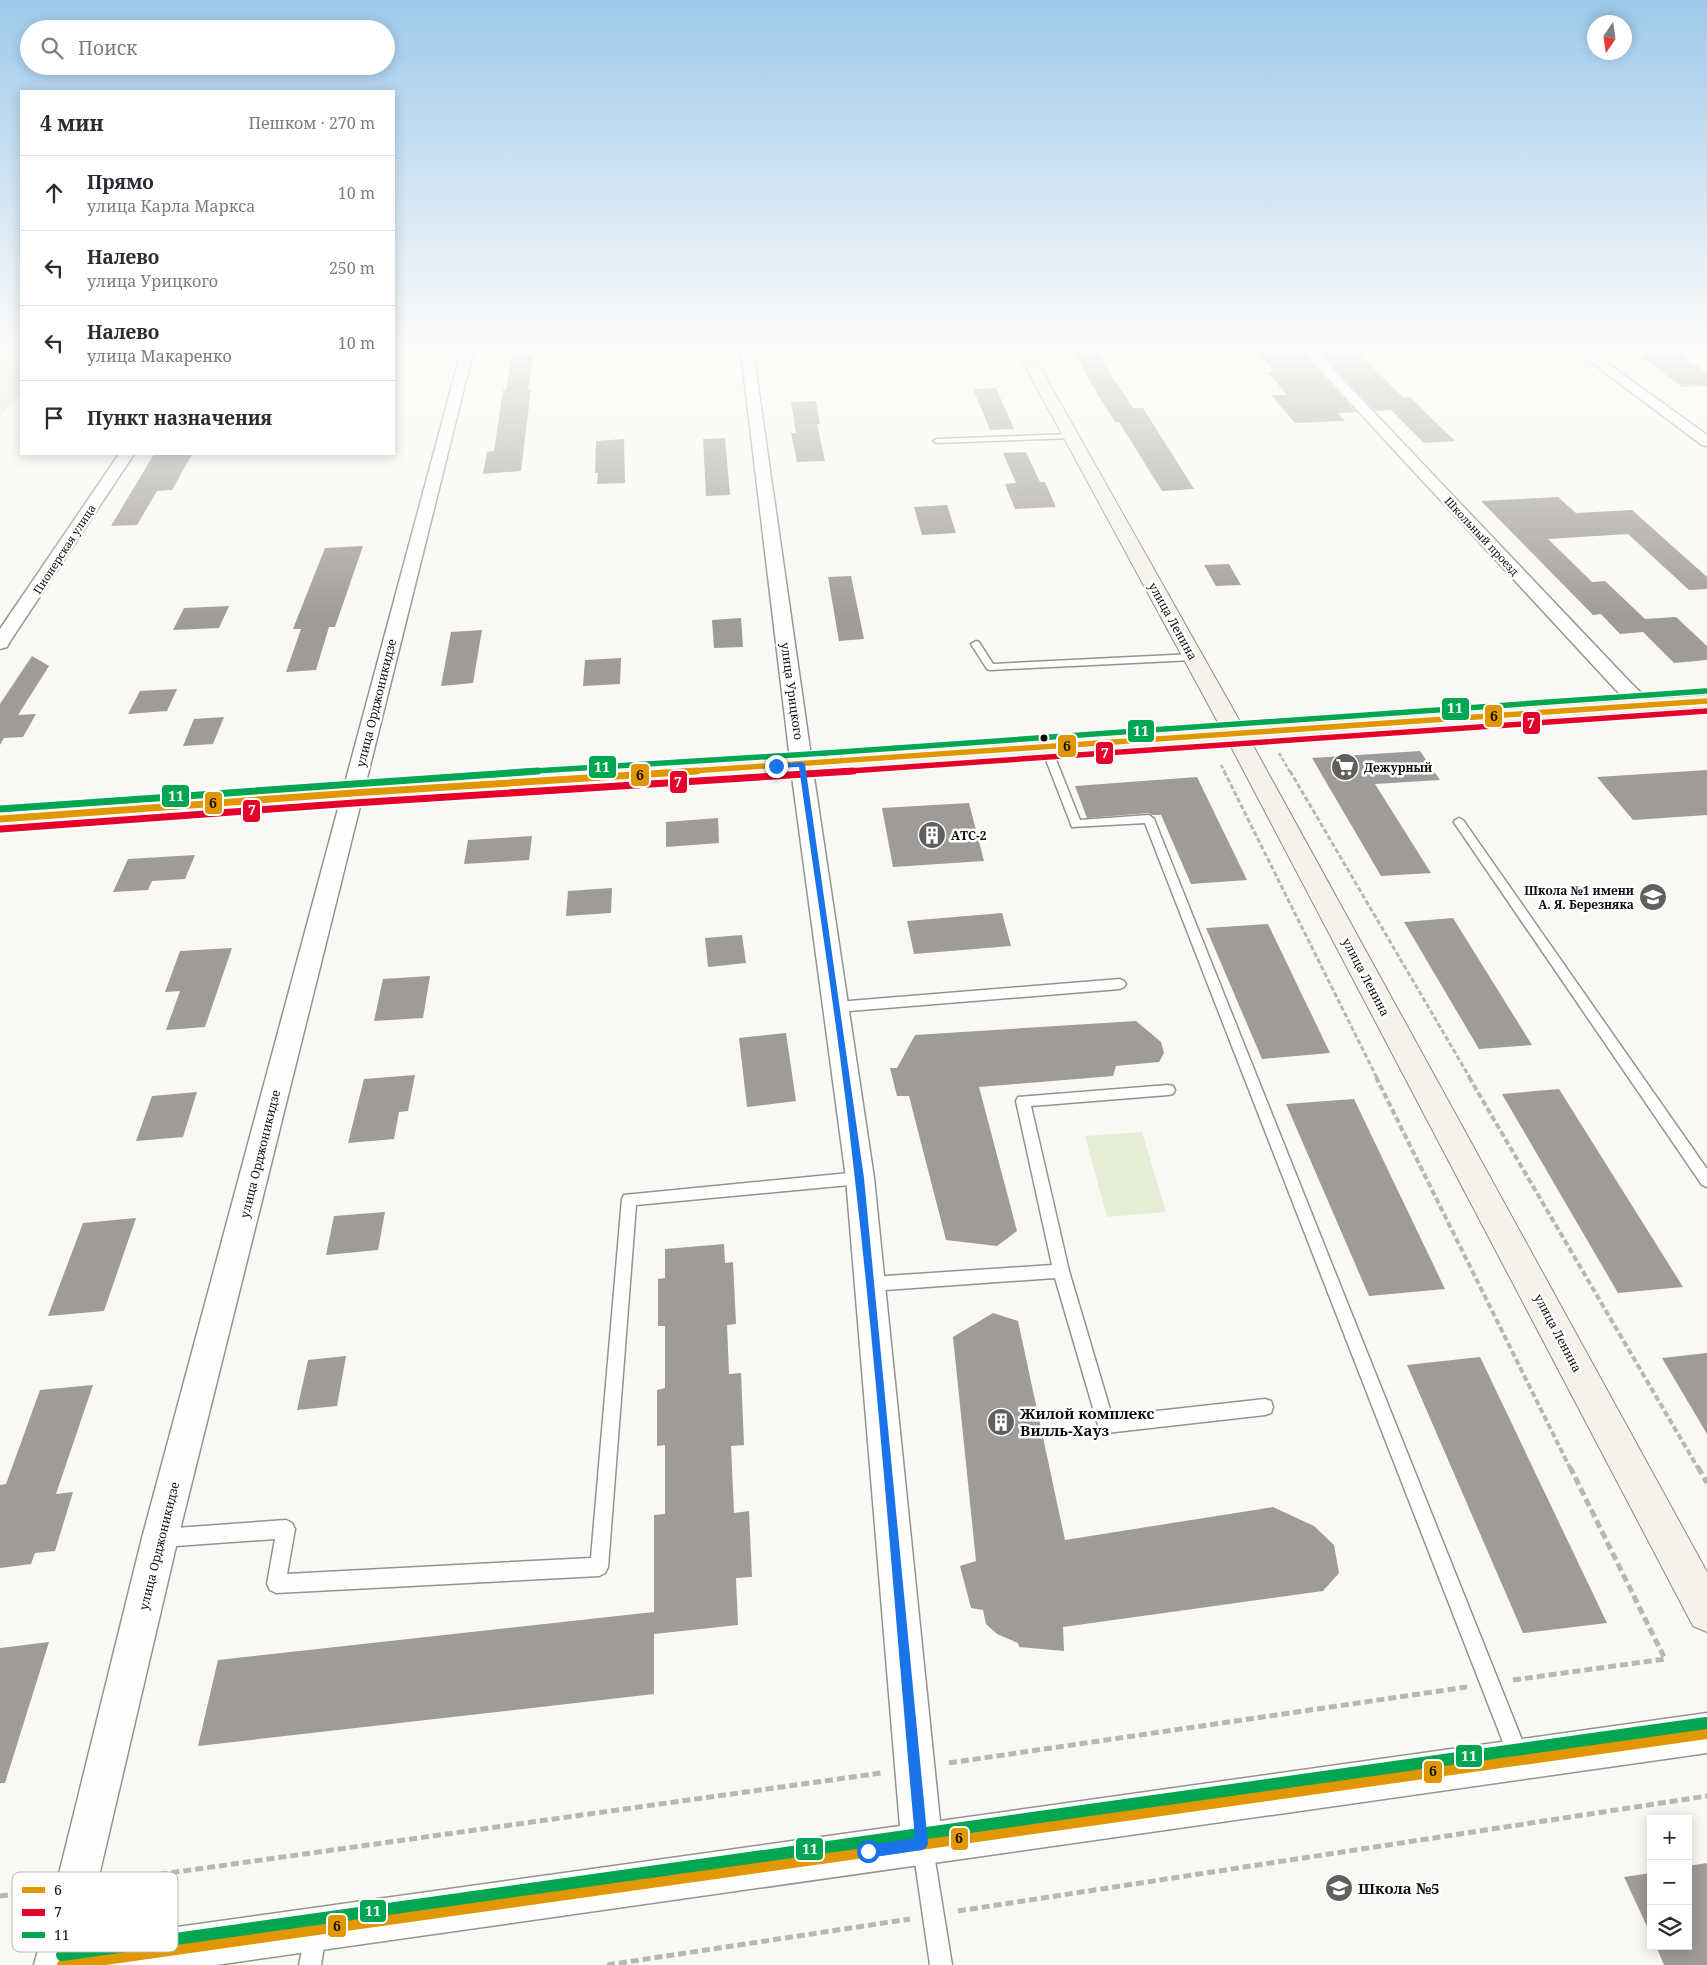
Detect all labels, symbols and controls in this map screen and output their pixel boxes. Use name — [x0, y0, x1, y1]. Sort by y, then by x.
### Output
north arrow — [1587, 15, 1632, 60]
search box — [20, 20, 395, 75]
icon: search — [38, 34, 66, 62]
text: Поиск — [78, 35, 137, 61]
text: 4 мин — [40, 109, 104, 137]
text: Пешком · 270 m — [248, 112, 375, 134]
text: Прямо — [87, 169, 154, 195]
icon: ahead — [40, 179, 68, 207]
text: 10 m — [338, 182, 375, 204]
text: улица Карла Маркса — [87, 195, 255, 217]
text: Налево — [87, 244, 159, 270]
icon: left — [40, 254, 68, 282]
text: 250 m — [329, 257, 375, 279]
text: улица Урицкого — [87, 270, 218, 292]
text: Налево — [87, 319, 159, 345]
icon: left — [40, 329, 68, 357]
text: 10 m — [338, 332, 375, 354]
text: улица Макаренко — [87, 345, 232, 367]
icon: arrive — [40, 404, 68, 432]
text: Пункт назначения — [87, 405, 272, 431]
street label: Школьный проезд — [1442, 493, 1523, 579]
street label: Пионерская улица — [29, 501, 99, 597]
street label: улица Ленина — [1145, 579, 1201, 663]
street label: улица Орджоникидзе — [352, 637, 400, 769]
street label: улица Урицкого — [777, 641, 807, 741]
line badge: 11 — [1441, 697, 1470, 721]
text: 11 — [1447, 698, 1463, 717]
line badge: 6 — [1484, 704, 1503, 728]
text: 6 — [1490, 706, 1498, 725]
line badge: 7 — [1522, 711, 1541, 735]
text: 7 — [1527, 713, 1535, 732]
line badge: 11 — [1127, 719, 1155, 743]
text: 11 — [1133, 721, 1149, 740]
unlabelled marker — [1039, 733, 1049, 743]
line badge: 6 — [1057, 734, 1077, 758]
text: 6 — [1063, 736, 1071, 755]
line badge: 7 — [1095, 741, 1114, 765]
text: 7 — [1101, 743, 1109, 762]
supermarket icon: Дежурный — [1330, 752, 1360, 782]
line badge: 11 — [588, 755, 617, 779]
route end — [765, 755, 788, 778]
text: 11 — [594, 757, 610, 776]
place label: Дежурный — [1364, 759, 1432, 776]
line badge: 6 — [630, 763, 650, 787]
text: 6 — [636, 765, 644, 784]
line badge: 7 — [669, 770, 688, 794]
text: 7 — [674, 772, 682, 791]
line badge: 11 — [161, 784, 190, 808]
text: 11 — [168, 786, 184, 805]
line badge: 6 — [204, 791, 223, 815]
text: 6 — [209, 793, 217, 812]
line badge: 7 — [242, 799, 261, 823]
text: 7 — [248, 800, 256, 819]
building icon: АТС-2 — [917, 820, 947, 850]
place label: АТС-2 — [951, 827, 987, 844]
place label: Школа №1 имени А. Я. Березняка — [1524, 882, 1634, 913]
school or university icon: Школа №1 имени А. Я. Березняка — [1638, 882, 1668, 912]
street label: улица Ленина — [1338, 935, 1394, 1019]
street label: улица Орджоникидзе — [236, 1088, 284, 1220]
street label: улица Ленина — [1530, 1291, 1586, 1375]
place label: Жилой комплекс Вилль-Хауз — [1020, 1403, 1155, 1440]
building icon: Жилой комплекс Вилль-Хауз — [986, 1407, 1016, 1437]
street label: улица Орджоникидзе — [135, 1480, 183, 1612]
line badge: 11 — [1455, 1744, 1483, 1768]
text: 11 — [1461, 1746, 1477, 1765]
line badge: 6 — [1423, 1760, 1443, 1784]
text: 6 — [1429, 1761, 1437, 1780]
map controls — [1647, 1815, 1692, 1950]
button: + — [1647, 1815, 1692, 1860]
line badge: 6 — [950, 1827, 969, 1851]
text: 6 — [955, 1828, 963, 1847]
line badge: 11 — [795, 1837, 824, 1861]
text: 11 — [802, 1839, 818, 1858]
route start — [857, 1840, 880, 1863]
button: − — [1647, 1860, 1692, 1905]
legend — [12, 1872, 178, 1952]
school or university icon: Школа №5 — [1324, 1873, 1354, 1903]
place label: Школа №5 — [1358, 1878, 1440, 1898]
text: 6 — [54, 1880, 62, 1899]
line badge: 11 — [359, 1899, 387, 1923]
text: 11 — [365, 1901, 381, 1920]
text: 7 — [54, 1902, 62, 1921]
button: layers — [1647, 1905, 1692, 1950]
line badge: 6 — [327, 1914, 347, 1938]
text: 6 — [333, 1916, 341, 1935]
text: 11 — [54, 1925, 70, 1944]

